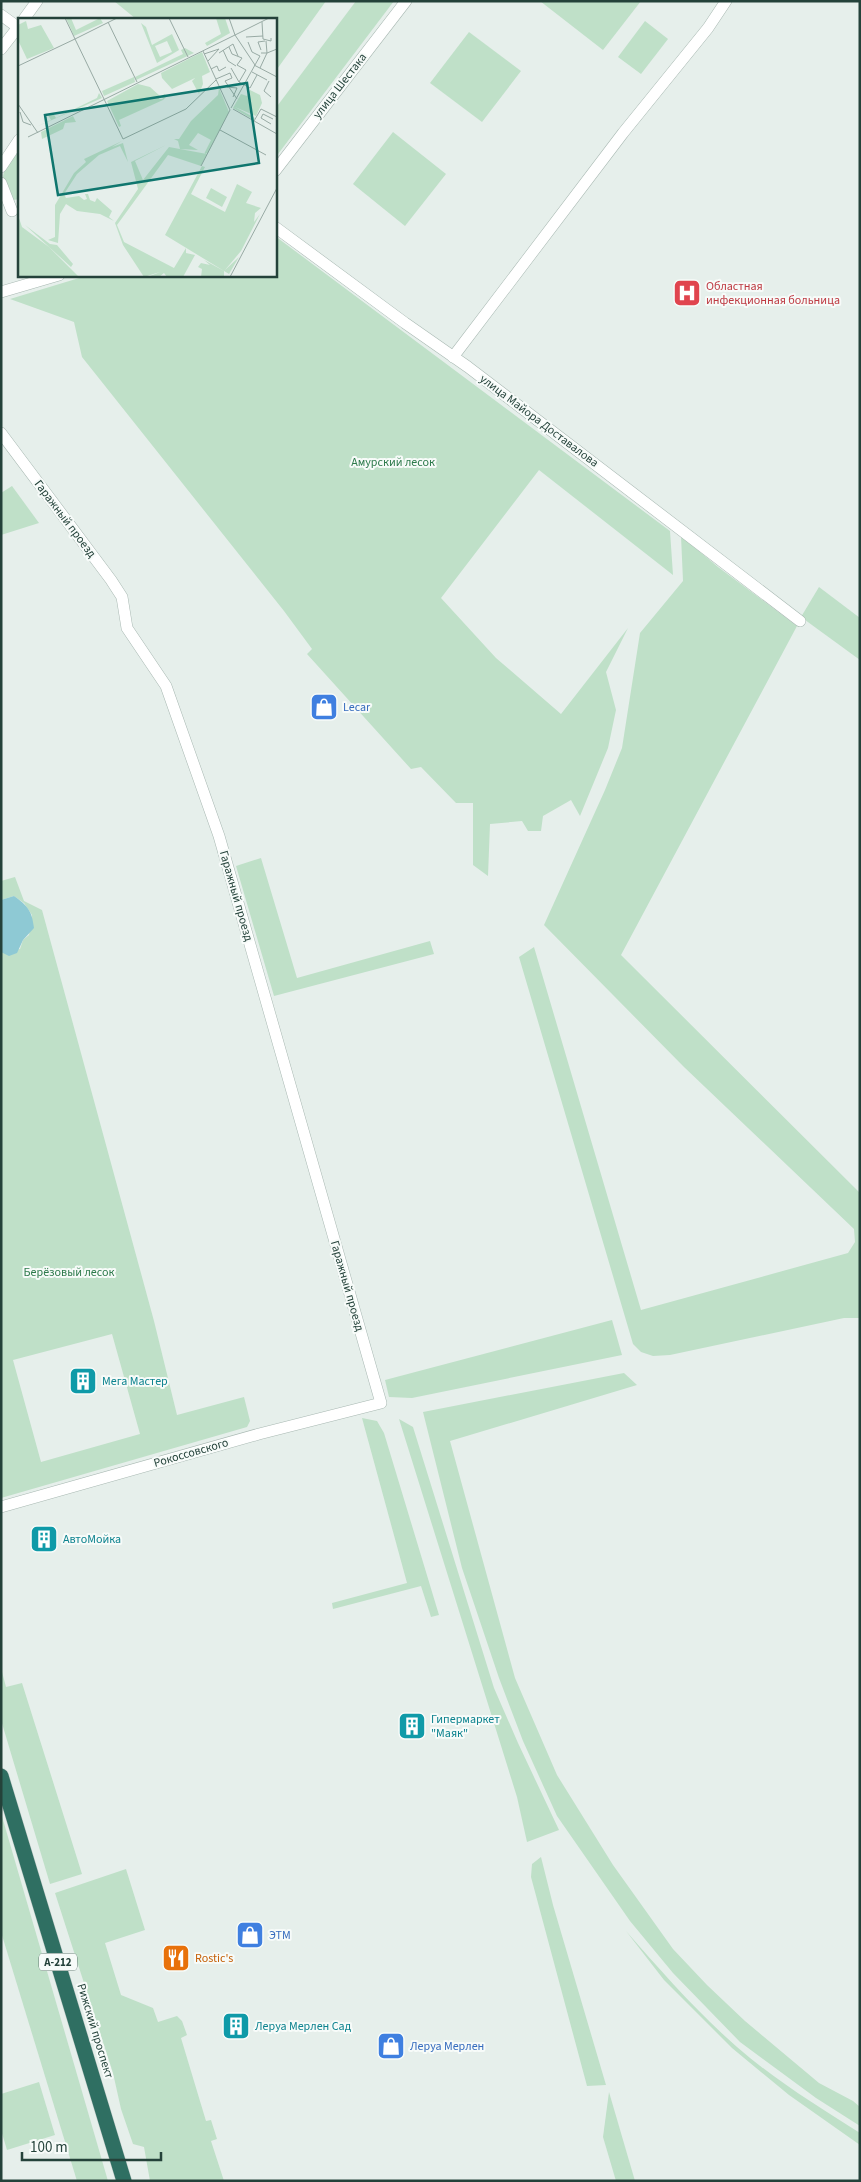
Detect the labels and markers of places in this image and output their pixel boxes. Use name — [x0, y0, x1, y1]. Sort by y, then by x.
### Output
hospital icon: Областная инфекционная больница — [672, 278, 702, 308]
place label: Областная инфекционная больница — [706, 278, 840, 309]
shop icon: Lecar — [309, 692, 339, 722]
place label: Lecar — [343, 699, 371, 716]
building icon: Мега Мастер — [68, 1366, 98, 1396]
place label: Мега Мастер — [102, 1373, 168, 1390]
building icon: АвтоМойка — [29, 1524, 59, 1554]
place label: АвтоМойка — [63, 1531, 121, 1548]
building icon: Гипермаркет "Маяк" — [397, 1711, 427, 1741]
place label: Гипермаркет "Маяк" — [431, 1711, 500, 1742]
shop icon: ЭТМ — [235, 1920, 265, 1950]
place label: ЭТМ — [269, 1927, 291, 1944]
restaurant icon: Rostic's — [161, 1943, 191, 1973]
place label: Rostic's — [195, 1950, 233, 1967]
building icon: Леруа Мерлен Сад — [221, 2011, 251, 2041]
place label: Леруа Мерлен Сад — [255, 2018, 352, 2035]
shop icon: Леруа Мерлен — [376, 2031, 406, 2061]
place label: Леруа Мерлен — [410, 2038, 484, 2055]

